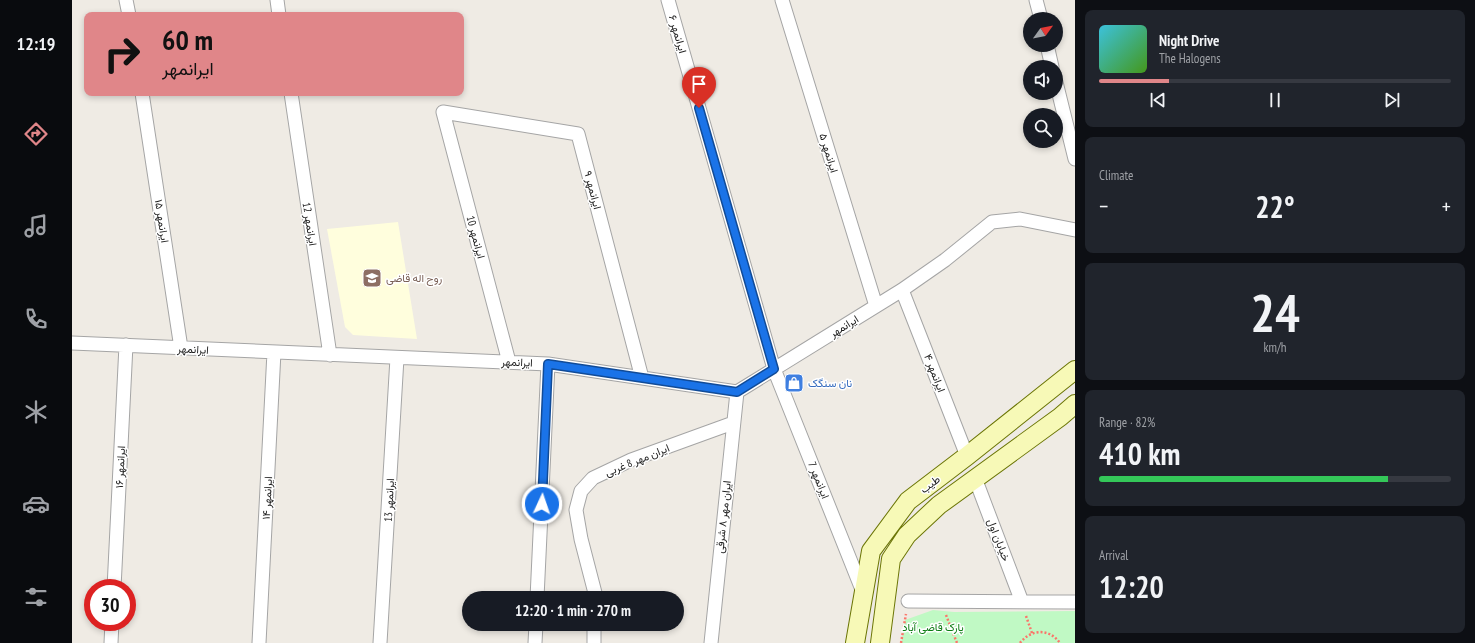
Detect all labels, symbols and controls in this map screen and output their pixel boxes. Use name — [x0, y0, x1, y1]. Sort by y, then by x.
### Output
north arrow — [1023, 12, 1063, 52]
map controls — [1023, 12, 1063, 148]
street label: ایرانمهر ۶ — [666, 13, 690, 55]
text: 60 m — [162, 21, 213, 58]
icon: right — [96, 28, 148, 80]
text: Night Drive — [1159, 31, 1219, 50]
text: 12:19 — [17, 32, 55, 55]
text: The Halogens — [1159, 50, 1221, 67]
text: ایرانمهر — [162, 57, 214, 80]
button: sound — [1023, 60, 1063, 100]
pin — [682, 67, 716, 108]
icon: arrive — [688, 73, 710, 95]
icon: previous — [1147, 89, 1169, 111]
icon: pause — [1264, 89, 1286, 111]
icon: next — [1381, 89, 1403, 111]
button: search — [1023, 108, 1063, 148]
icon: directions — [22, 120, 50, 148]
street label: ایرانمهر ۵ — [816, 132, 842, 174]
text: Climate — [1099, 167, 1133, 184]
street label: ایرانمهر ۹ — [581, 169, 605, 211]
text: 22° — [1255, 187, 1295, 226]
text: − — [1099, 192, 1108, 220]
text: + — [1442, 192, 1451, 220]
street label: ایرانمهر ۱۵ — [152, 198, 172, 244]
street label: ایرانمهر 12 — [300, 201, 320, 247]
icon: music — [22, 212, 50, 240]
street label: ایرانمهر 10 — [464, 214, 488, 260]
school or university icon: روح اله قاضی — [361, 267, 383, 289]
place label: روح اله قاضی — [386, 271, 442, 286]
text: 24 — [1250, 279, 1300, 346]
icon: phone — [22, 305, 50, 333]
street label: ایرانمهر — [826, 312, 861, 341]
text: km/h — [1263, 339, 1287, 356]
street label: ایرانمهر — [176, 341, 209, 357]
street label: ایرانمهر ۴ — [921, 352, 949, 394]
street label: ایرانمهر — [500, 354, 533, 370]
shop icon: نان سنگک — [783, 372, 805, 394]
place label: نان سنگک — [808, 376, 852, 390]
icon: climate — [22, 398, 50, 426]
text: Range · 82% — [1099, 414, 1155, 431]
text: 410 km — [1099, 434, 1180, 473]
street label: ایران مهر 8 غربی — [603, 441, 671, 479]
street label: ایرانمهر ۱۶ — [112, 445, 128, 489]
street label: ایرانمهر 7 — [805, 459, 833, 501]
street label: طیب — [917, 472, 943, 496]
street label: ایرانمهر ۱۴ — [259, 476, 275, 520]
street label: ایرانمهر 13 — [381, 478, 397, 522]
street label: ایران مهر ٨ شرقی — [712, 480, 734, 554]
position arrow — [521, 483, 563, 525]
icon: car — [22, 490, 50, 518]
street label: خیابان اول — [984, 517, 1014, 563]
text: Arrival — [1099, 547, 1128, 564]
text: 12:20 — [1099, 567, 1164, 606]
speed limit sign: 30 — [84, 579, 136, 631]
icon: filters — [22, 583, 50, 611]
text: 12:20 · 1 min · 270 m — [515, 601, 631, 620]
park label: پارک قاضی آباد — [902, 620, 964, 635]

